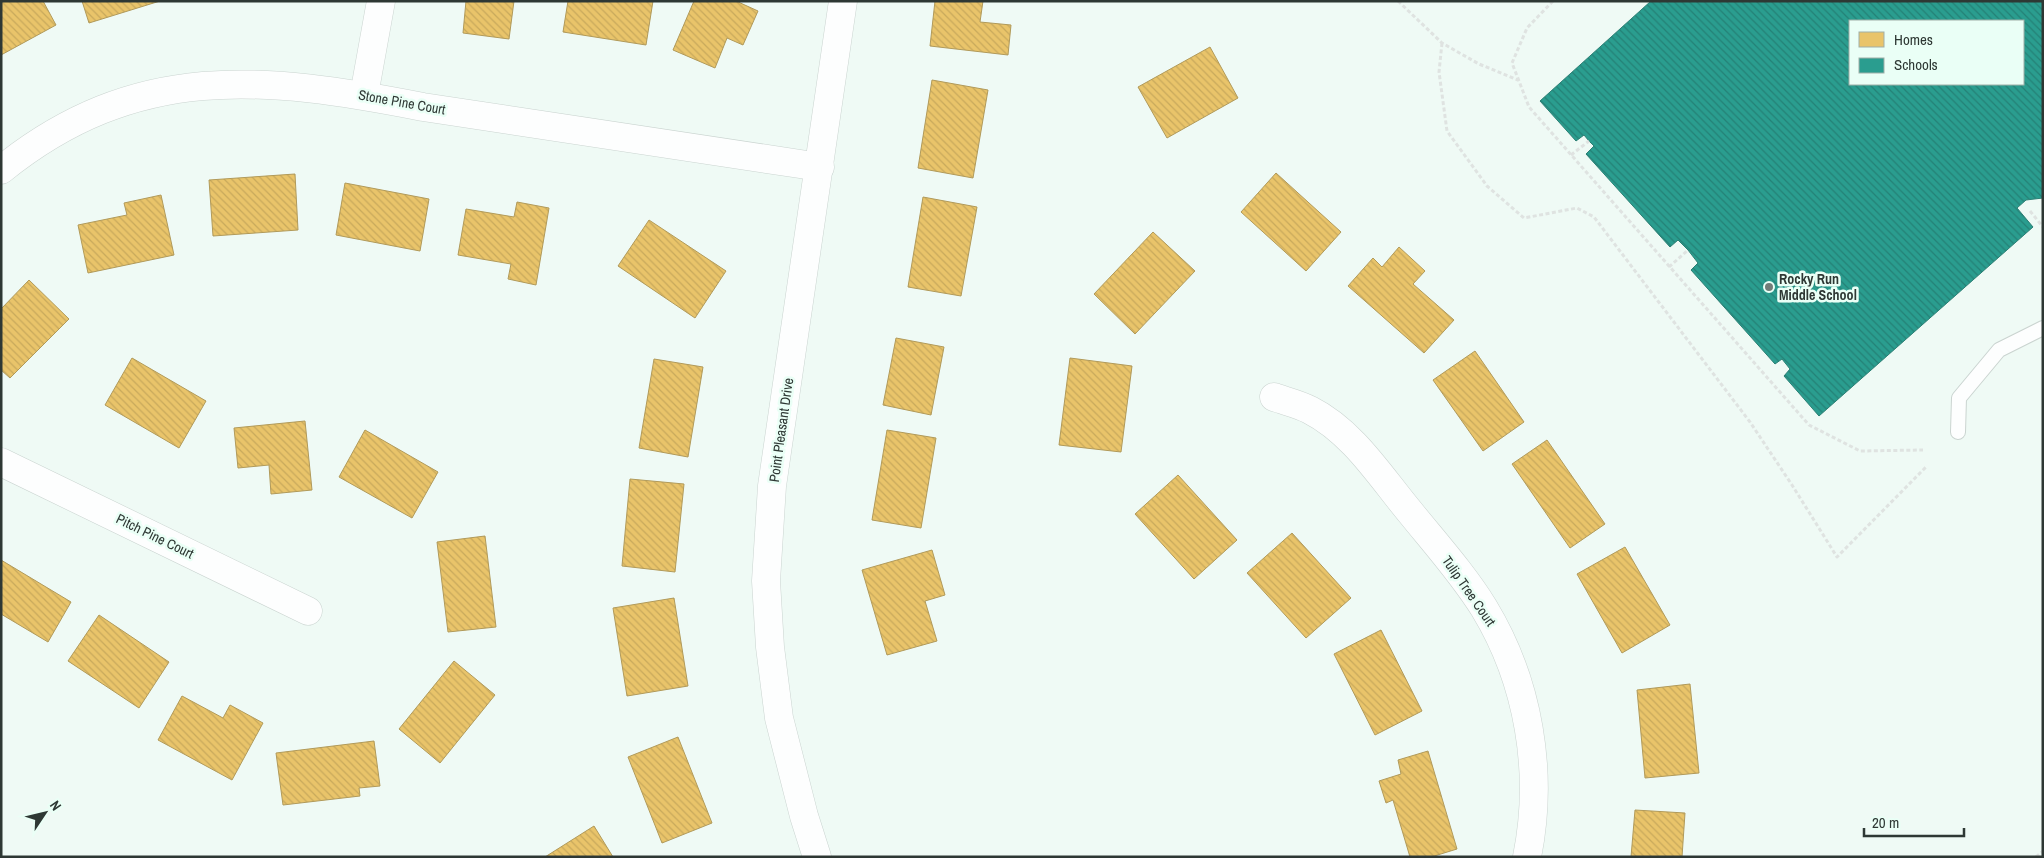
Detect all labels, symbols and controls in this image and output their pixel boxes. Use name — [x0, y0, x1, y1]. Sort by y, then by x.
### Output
legend — [1849, 20, 2024, 85]
text: Homes — [1894, 29, 1933, 50]
text: Schools — [1894, 54, 1938, 75]
street label: Stone Pine Court — [357, 85, 447, 119]
place label: Rocky Run Middle School — [1779, 270, 1857, 304]
marker: Rocky Run Middle School — [1763, 281, 1775, 293]
street label: Point Pleasant Drive — [765, 377, 797, 483]
street label: Pitch Pine Court — [113, 509, 197, 563]
street label: Tulip Tree Court — [1438, 552, 1500, 630]
north arrow — [20, 788, 70, 838]
text: N — [46, 797, 65, 814]
scale bar — [1864, 806, 1964, 838]
text: 20 m — [1872, 812, 1899, 833]

